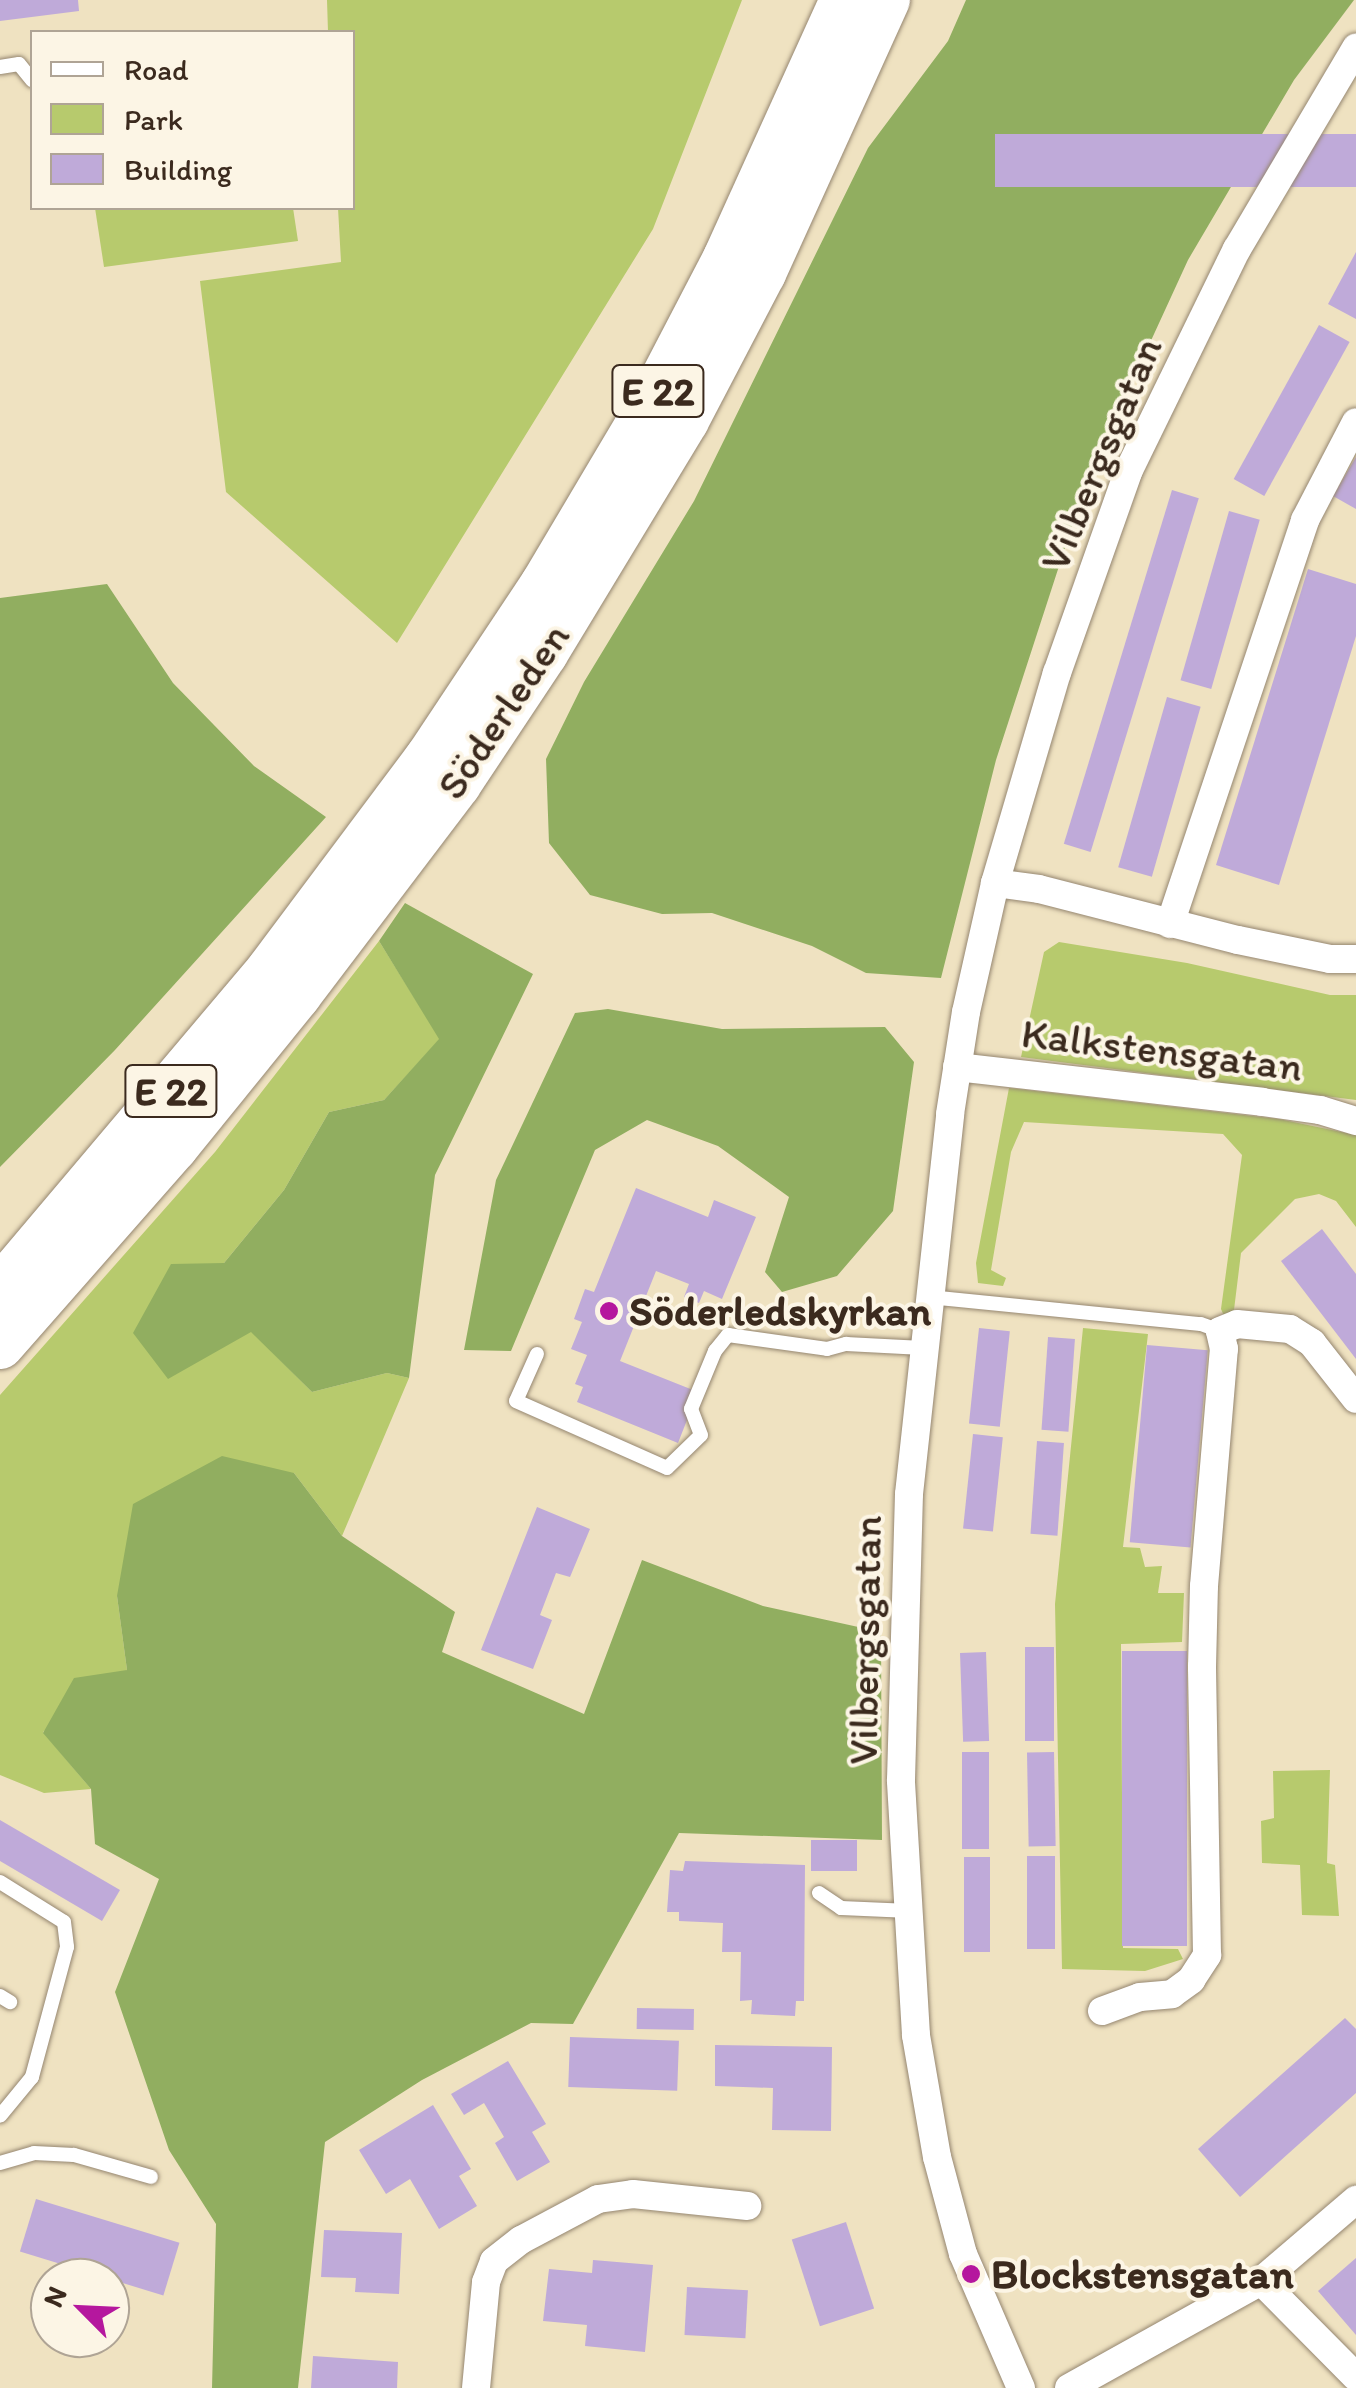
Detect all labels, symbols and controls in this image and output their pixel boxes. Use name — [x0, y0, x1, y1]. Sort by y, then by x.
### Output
legend — [30, 30, 355, 210]
text: Road — [124, 51, 189, 88]
text: Park — [124, 101, 183, 138]
text: Building — [124, 151, 232, 188]
street label: Vilbergsgatan — [1029, 329, 1173, 579]
road number: E 22 — [610, 356, 706, 426]
street label: Söderleden — [426, 613, 580, 809]
street label: Kalkstensgatan — [1019, 1008, 1305, 1092]
road number: E 22 — [124, 1056, 218, 1126]
place label: Söderledskyrkan — [629, 1286, 931, 1336]
marker: Söderledskyrkan — [598, 1300, 620, 1322]
street label: Vilbergsgatan — [838, 1515, 892, 1765]
place label: Blockstensgatan — [991, 2249, 1294, 2299]
north arrow — [30, 2258, 130, 2358]
marker: Blockstensgatan — [960, 2263, 982, 2285]
text: N — [35, 2281, 74, 2312]

